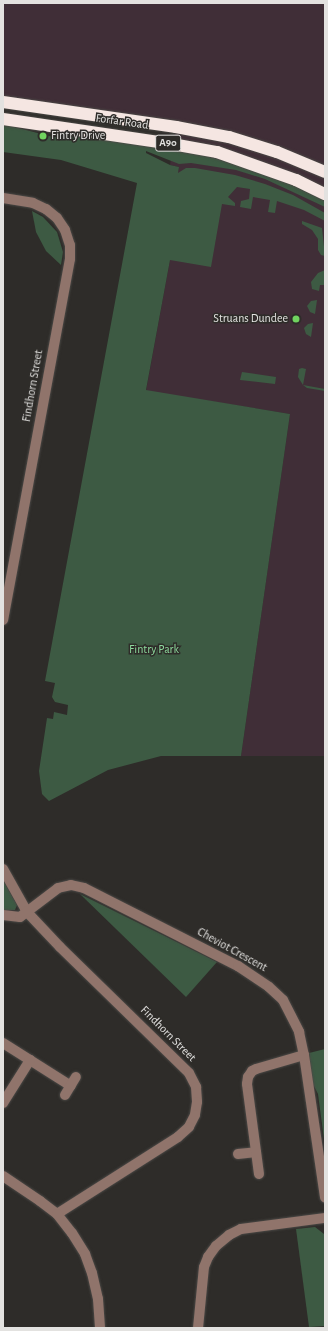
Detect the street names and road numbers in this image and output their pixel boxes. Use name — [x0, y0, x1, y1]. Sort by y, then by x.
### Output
street label: Forfar Road — [95, 111, 149, 133]
road number: A90 — [155, 134, 181, 152]
street label: Findhorn Street — [20, 349, 46, 423]
street label: Cheviot Crescent — [195, 925, 269, 975]
street label: Findhorn Street — [137, 1003, 199, 1065]

